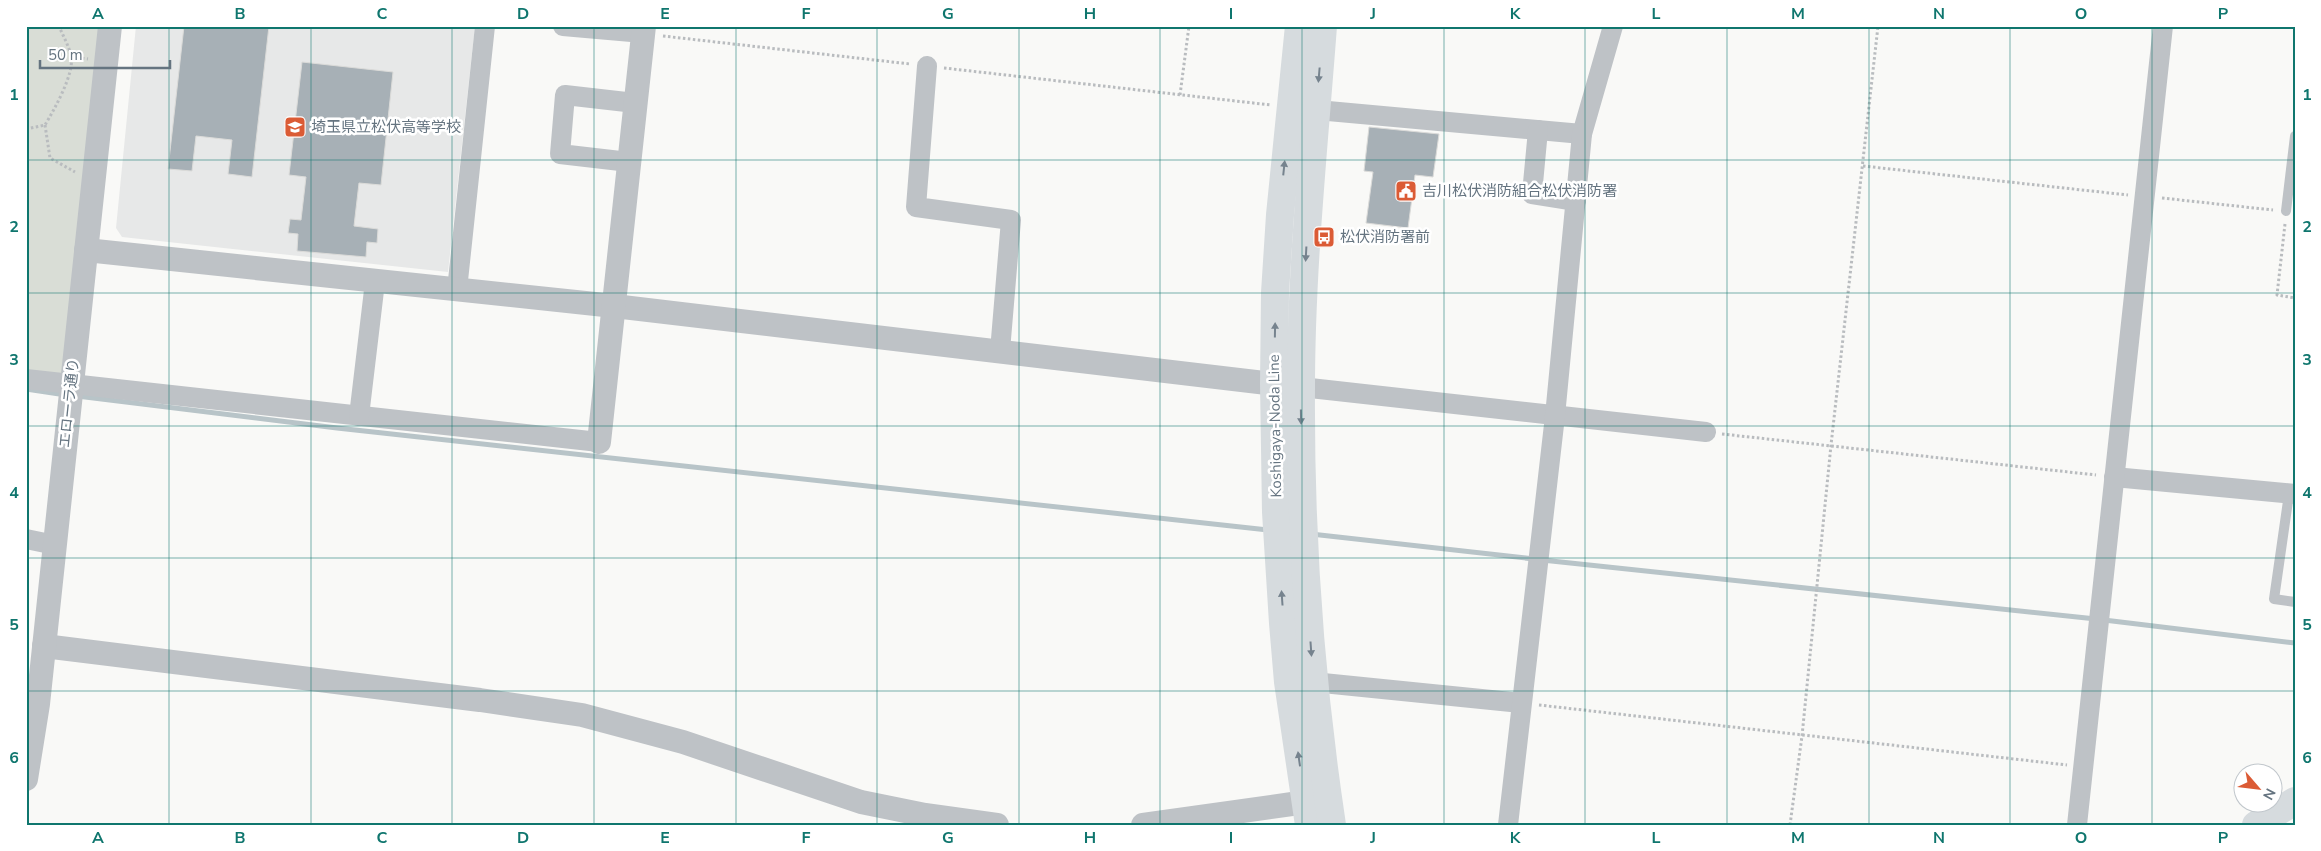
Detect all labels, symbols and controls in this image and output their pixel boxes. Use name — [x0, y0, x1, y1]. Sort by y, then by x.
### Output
text: A — [92, 3, 104, 25]
text: B — [234, 3, 246, 25]
text: C — [377, 3, 388, 25]
text: D — [517, 3, 529, 25]
text: E — [660, 3, 670, 25]
text: F — [802, 3, 811, 25]
text: G — [942, 3, 954, 25]
text: H — [1084, 3, 1096, 25]
text: I — [1229, 3, 1233, 25]
text: J — [1369, 3, 1376, 25]
text: K — [1510, 3, 1522, 25]
text: L — [1652, 3, 1661, 25]
text: M — [1791, 3, 1805, 25]
text: N — [1933, 3, 1945, 25]
text: O — [2075, 3, 2087, 25]
text: P — [2218, 3, 2228, 25]
scale bar — [40, 38, 170, 70]
text: 50 m — [48, 45, 83, 65]
one-way arrow — [1315, 67, 1323, 83]
text: 1 — [9, 84, 19, 106]
text: 1 — [2302, 84, 2312, 106]
school or university icon: 埼玉県立松伏高等学校 — [283, 115, 307, 139]
place label: 埼玉県立松伏高等学校 — [311, 117, 461, 137]
one-way arrow — [1280, 160, 1288, 176]
public building icon: 吉川松伏消防組合松伏消防署 — [1394, 179, 1418, 203]
place label: 吉川松伏消防組合松伏消防署 — [1422, 181, 1617, 201]
text: 2 — [9, 216, 19, 238]
text: 2 — [2302, 216, 2312, 238]
bus stop icon: 松伏消防署前 — [1312, 225, 1336, 249]
place label: 松伏消防署前 — [1340, 227, 1430, 247]
one-way arrow — [1301, 247, 1309, 263]
one-way arrow — [1271, 322, 1279, 338]
text: 3 — [9, 349, 19, 371]
text: 3 — [2302, 349, 2312, 371]
street label: Koshigaya-Noda Line — [1264, 354, 1286, 498]
street label: エローラ通り — [54, 357, 84, 449]
one-way arrow — [1297, 409, 1305, 425]
text: 4 — [9, 482, 19, 504]
text: 4 — [2302, 482, 2312, 504]
one-way arrow — [1277, 590, 1285, 606]
text: 5 — [9, 614, 19, 636]
text: 5 — [2302, 614, 2312, 636]
one-way arrow — [1307, 641, 1315, 657]
text: 6 — [9, 747, 19, 769]
text: 6 — [2302, 747, 2312, 769]
one-way arrow — [1295, 751, 1303, 767]
north arrow — [2234, 764, 2284, 814]
text: N — [2258, 785, 2280, 803]
text: A — [92, 827, 104, 849]
text: B — [234, 827, 246, 849]
text: C — [377, 827, 388, 849]
text: D — [517, 827, 529, 849]
text: E — [660, 827, 670, 849]
text: F — [802, 827, 811, 849]
text: G — [942, 827, 954, 849]
text: H — [1084, 827, 1096, 849]
text: I — [1229, 827, 1233, 849]
text: J — [1369, 827, 1376, 849]
text: K — [1510, 827, 1522, 849]
text: L — [1652, 827, 1661, 849]
text: M — [1791, 827, 1805, 849]
text: N — [1933, 827, 1945, 849]
text: O — [2075, 827, 2087, 849]
text: P — [2218, 827, 2228, 849]

